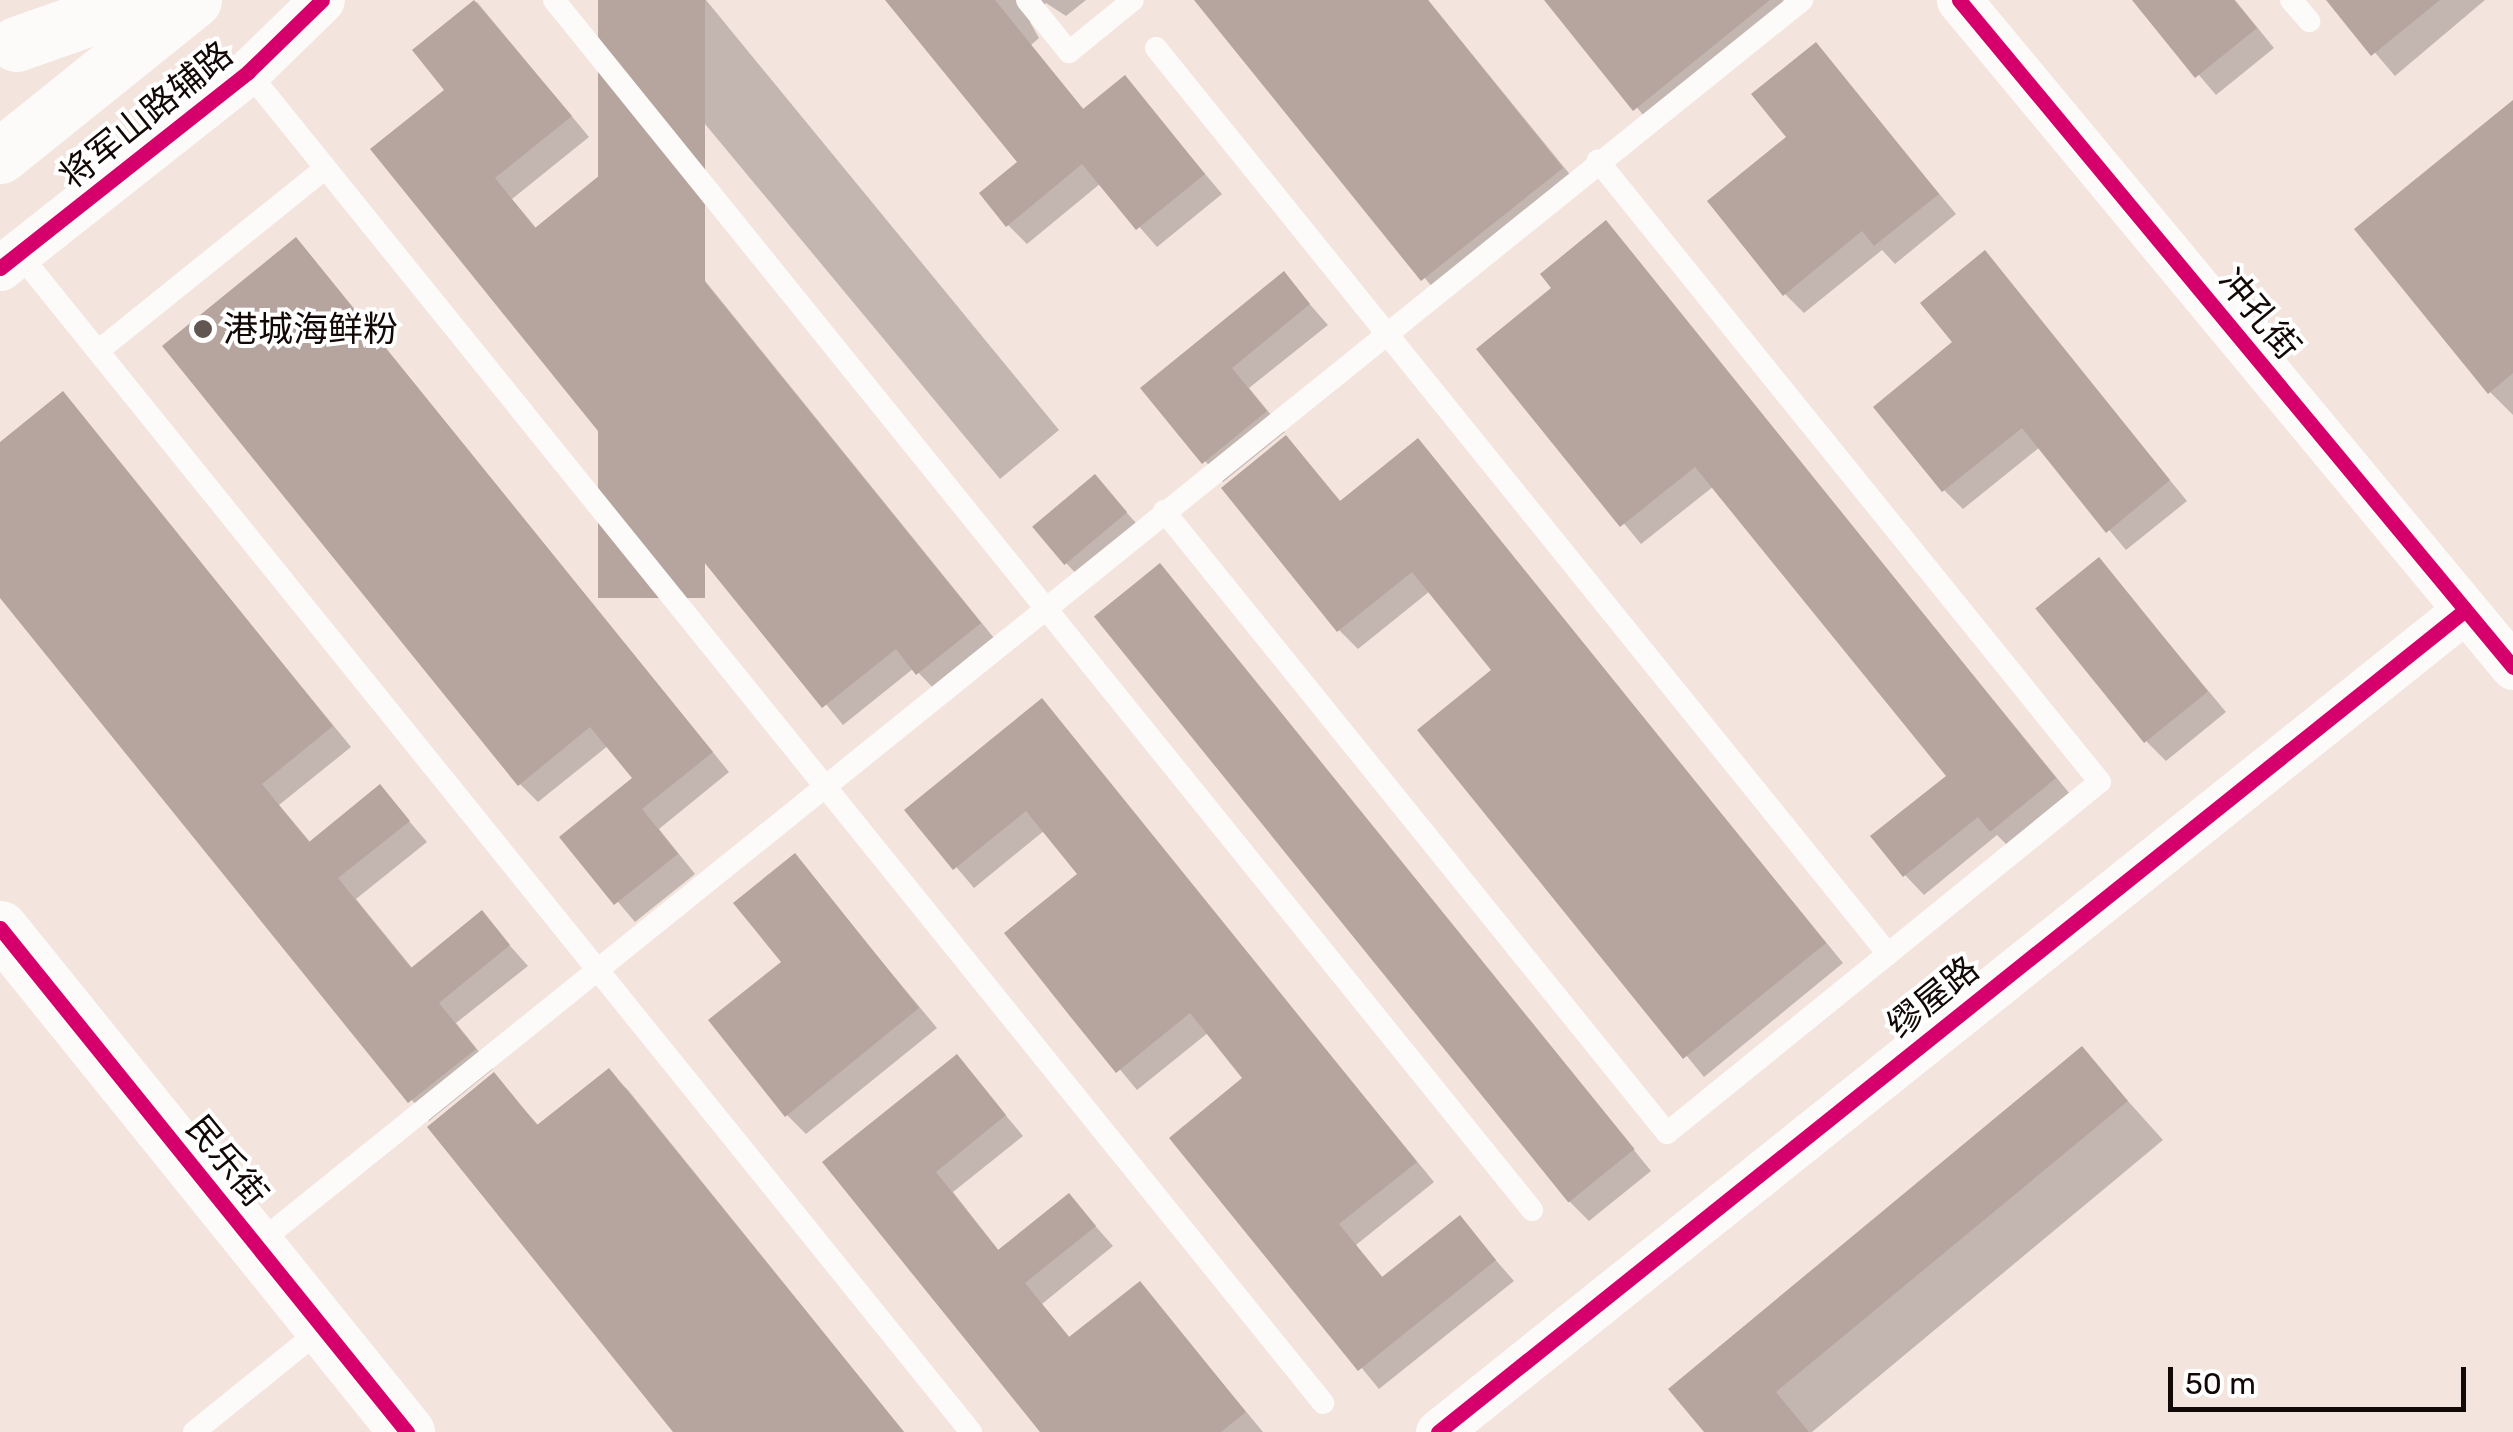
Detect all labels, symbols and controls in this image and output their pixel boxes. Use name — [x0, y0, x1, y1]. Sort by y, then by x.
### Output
street label: 将军山路辅路 — [51, 33, 241, 197]
street label: 冲孔街 — [2209, 260, 2309, 368]
place label: 港城海鲜粉 — [223, 308, 398, 350]
marker: 港城海鲜粉 — [192, 318, 214, 340]
street label: 缪屋路 — [1879, 948, 1987, 1046]
street label: 民乐街 — [178, 1107, 276, 1215]
scale bar — [2173, 1347, 2470, 1409]
text: 50 m — [2185, 1366, 2256, 1402]

